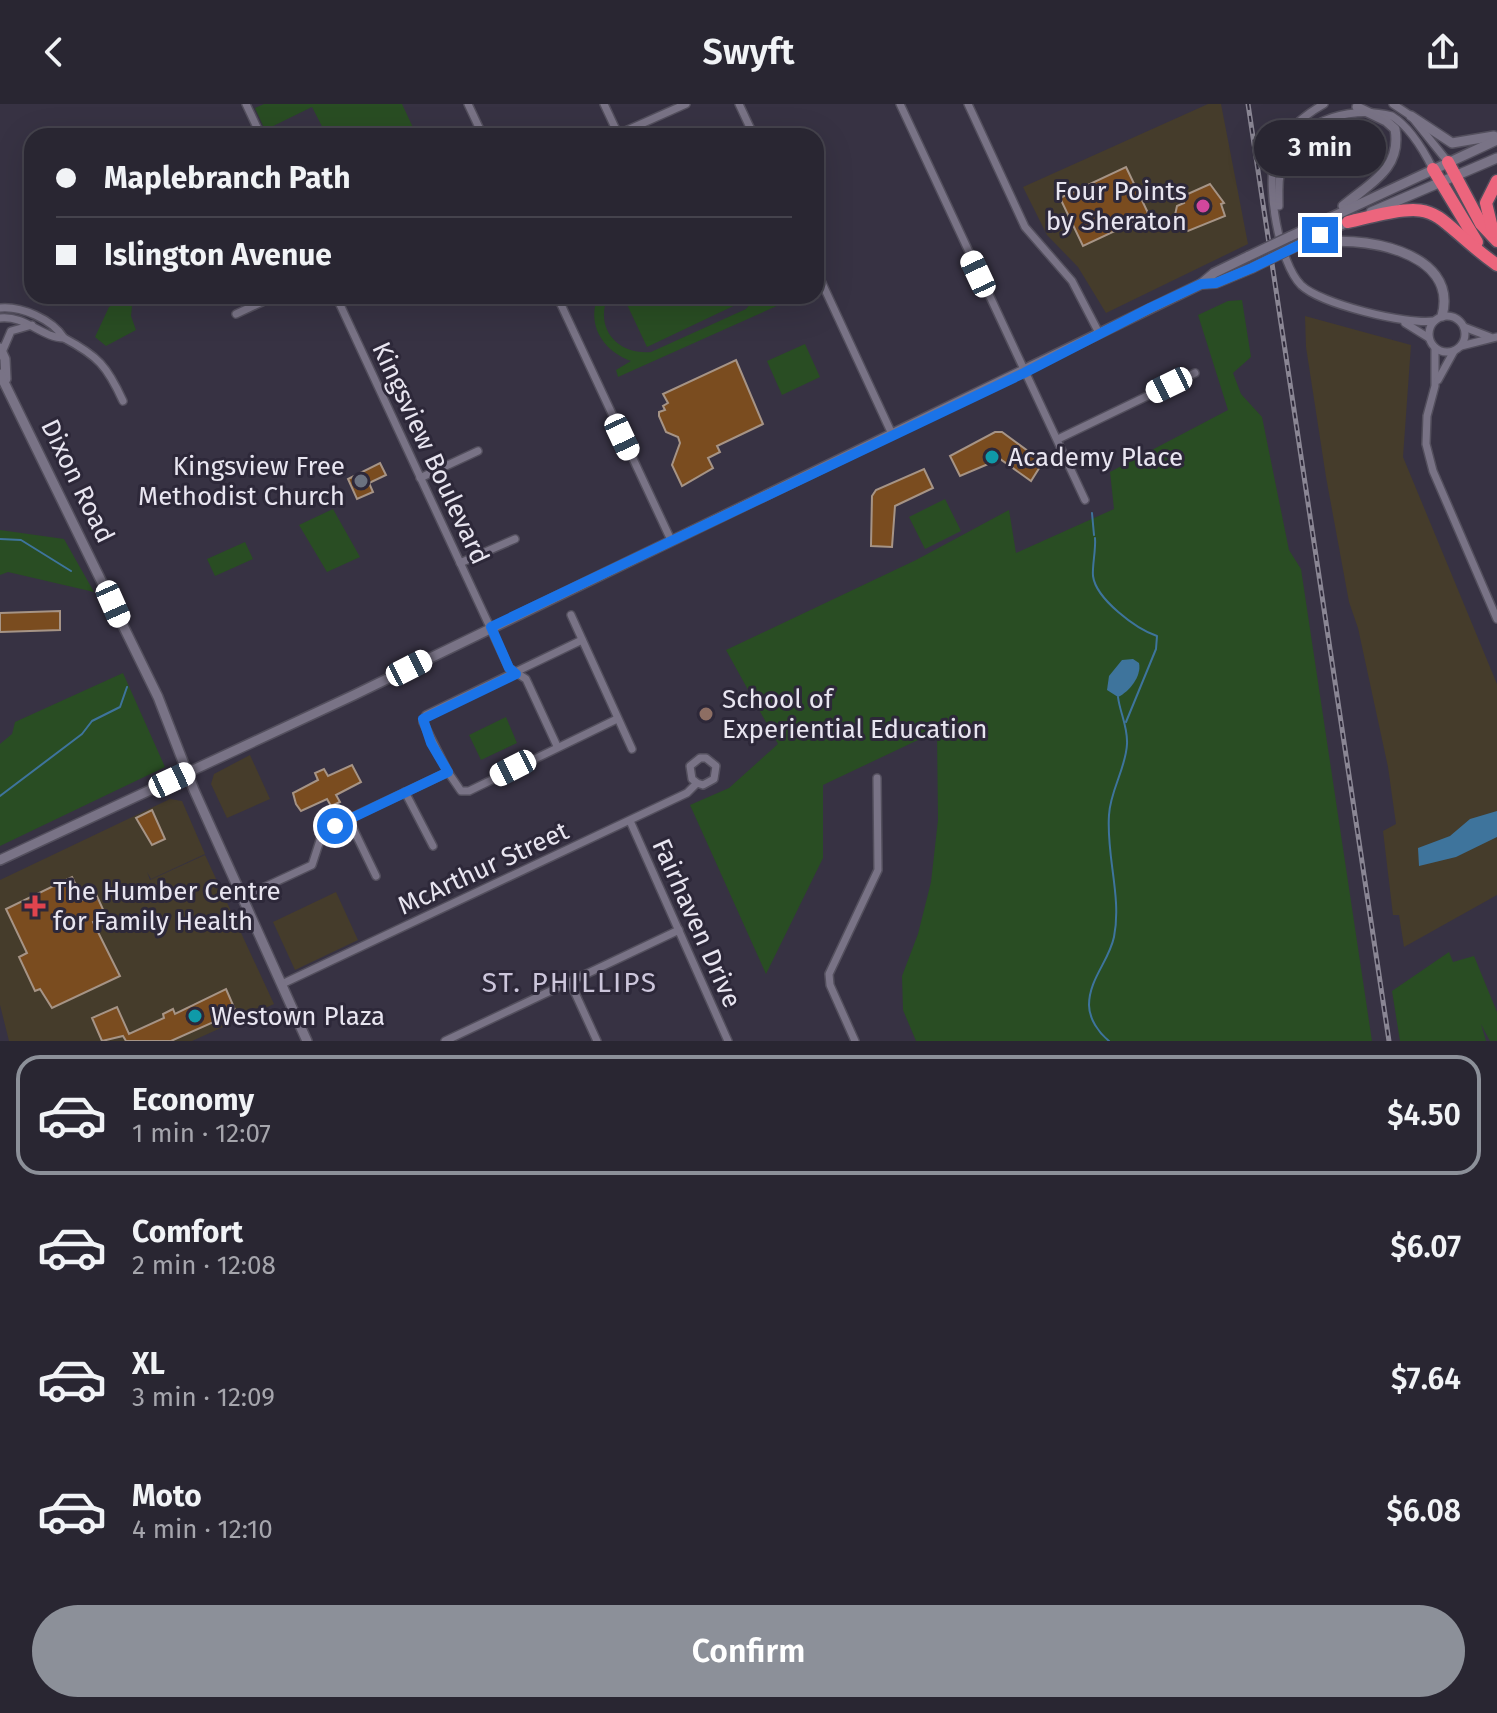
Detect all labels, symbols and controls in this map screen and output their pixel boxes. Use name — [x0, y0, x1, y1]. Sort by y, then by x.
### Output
icon: back — [32, 30, 76, 74]
text: Swyft — [703, 30, 794, 74]
icon: share — [1421, 30, 1465, 74]
callout: 3 min — [1254, 119, 1386, 175]
text: 3 min — [1288, 132, 1352, 163]
text: Maplebranch Path — [104, 160, 350, 196]
place label: Four Points by Sheraton — [1046, 176, 1187, 237]
marker: Four Points by Sheraton — [1194, 197, 1212, 215]
route end — [1302, 217, 1338, 253]
text: Islington Avenue — [104, 237, 332, 273]
car — [957, 247, 999, 301]
street label: Kingsview Boulevard — [365, 337, 496, 569]
car — [1142, 364, 1196, 406]
car — [601, 410, 643, 464]
street label: Dixon Road — [34, 414, 121, 548]
place label: Academy Place — [1008, 442, 1183, 473]
marker: Academy Place — [983, 448, 1001, 466]
place label: Kingsview Free Methodist Church — [138, 451, 345, 512]
marker: Kingsview Free Methodist Church — [352, 472, 370, 490]
car — [92, 577, 134, 631]
car — [382, 646, 436, 690]
place label: School of Experiential Education — [722, 684, 988, 745]
marker: School of Experiential Education — [697, 705, 715, 723]
car — [486, 746, 540, 790]
car — [145, 759, 199, 801]
route start — [317, 808, 353, 844]
street label: McArthur Street — [393, 815, 574, 922]
street label: Fairhaven Drive — [645, 834, 748, 1012]
place label: The Humber Centre for Family Health — [53, 876, 281, 937]
marker: The Humber Centre for Family Health — [24, 895, 46, 917]
district label: ST. PHILLIPS — [482, 966, 658, 999]
place label: Westown Plaza — [211, 1001, 385, 1032]
marker: Westown Plaza — [186, 1007, 204, 1025]
icon: car — [36, 1079, 108, 1151]
text: Economy — [132, 1082, 254, 1118]
text: $4.50 — [1387, 1097, 1461, 1133]
text: 1 min · 12:07 — [132, 1118, 271, 1149]
icon: car — [36, 1211, 108, 1283]
text: Comfort — [132, 1214, 243, 1250]
text: $6.07 — [1391, 1229, 1461, 1265]
text: 2 min · 12:08 — [132, 1250, 276, 1281]
icon: car — [36, 1343, 108, 1415]
text: XL — [132, 1346, 165, 1382]
text: $7.64 — [1391, 1361, 1461, 1397]
text: 3 min · 12:09 — [132, 1382, 275, 1413]
icon: car — [36, 1475, 108, 1547]
text: Moto — [132, 1478, 202, 1514]
text: $6.08 — [1387, 1493, 1461, 1529]
text: 4 min · 12:10 — [132, 1514, 273, 1545]
button: Confirm — [32, 1605, 1465, 1697]

